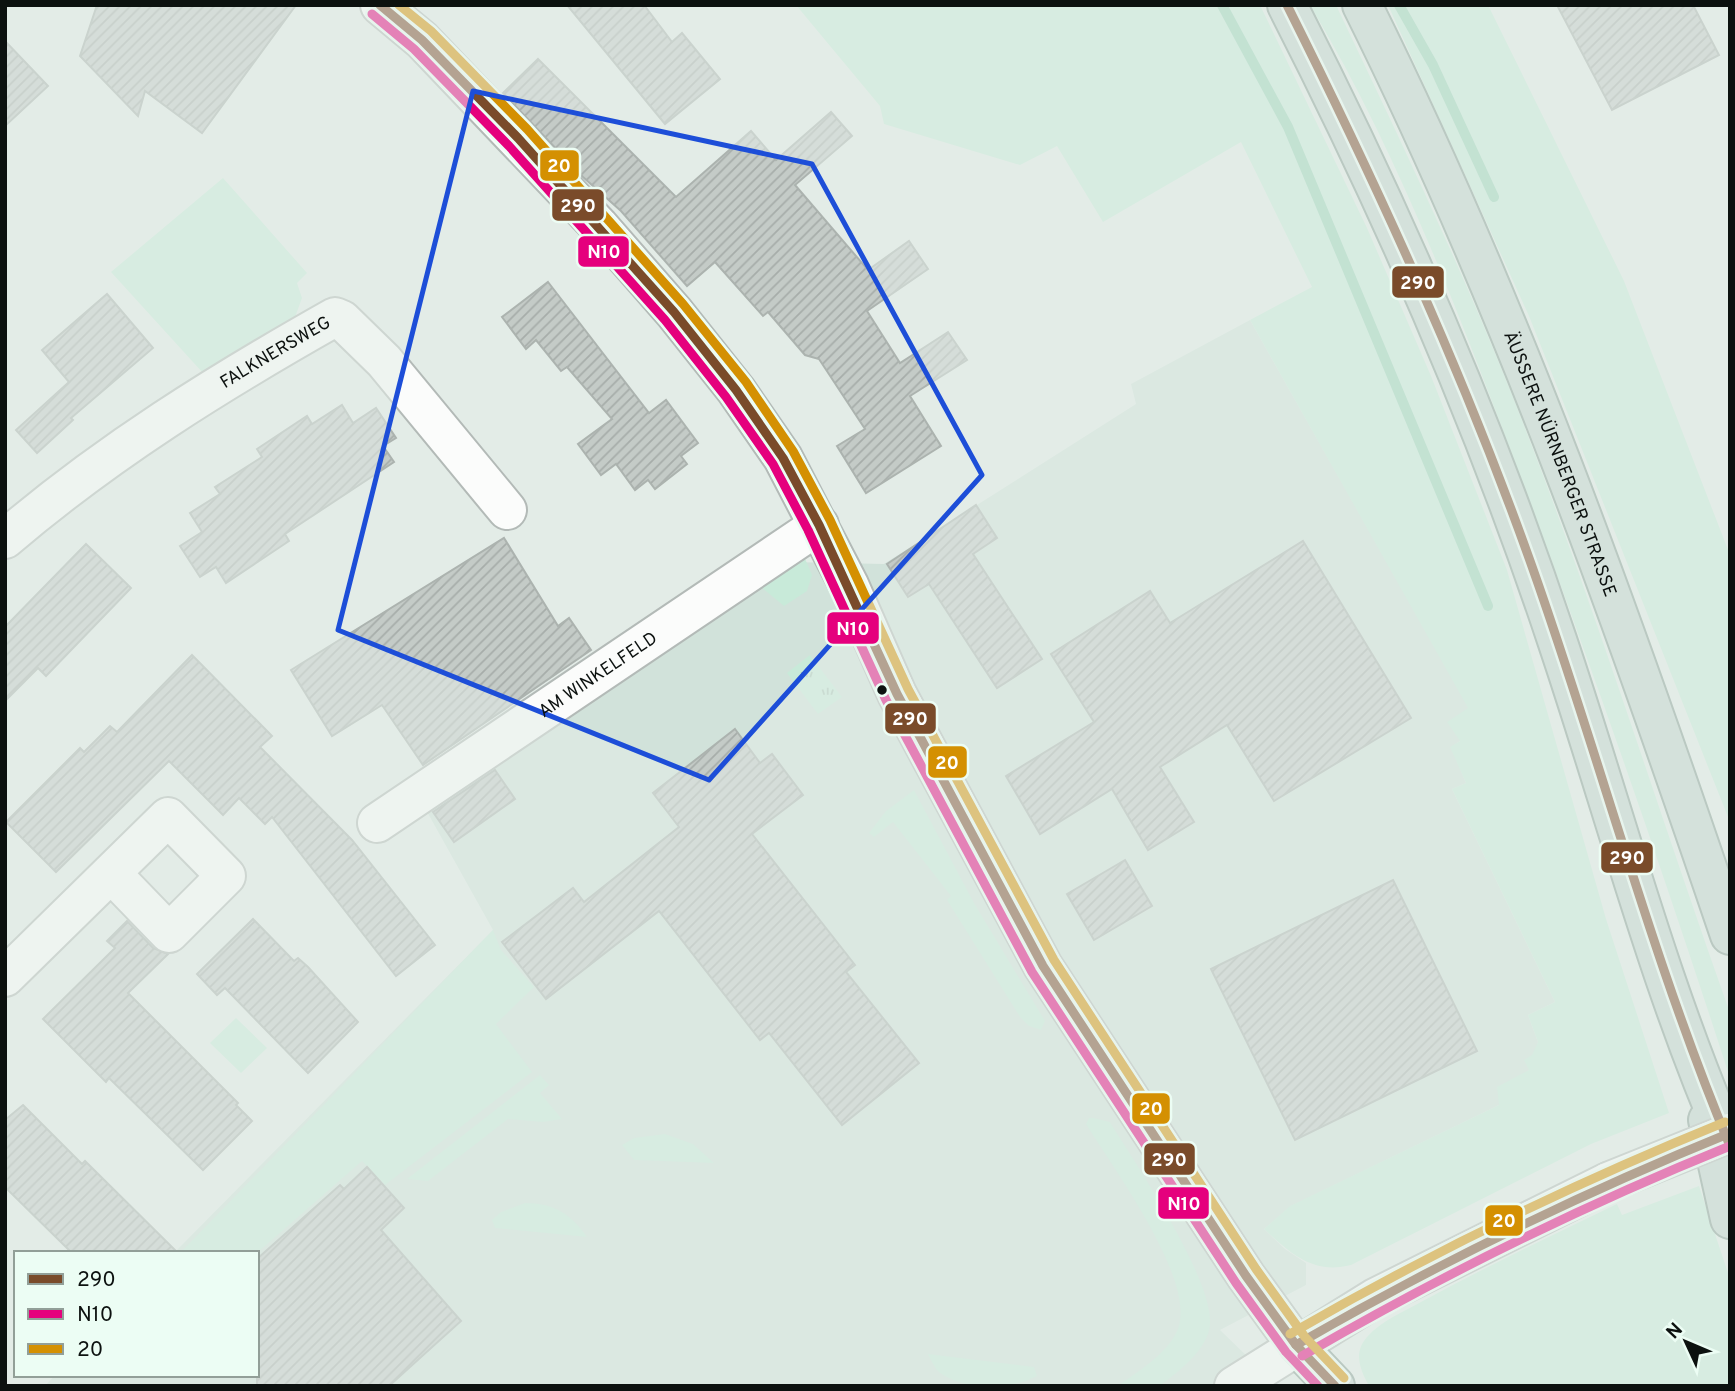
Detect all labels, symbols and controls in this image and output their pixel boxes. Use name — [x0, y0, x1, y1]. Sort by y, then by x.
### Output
line badge: 20 — [539, 149, 580, 182]
text: 20 — [547, 155, 571, 179]
line badge: 290 — [551, 188, 605, 222]
text: 290 — [560, 195, 596, 219]
line badge: N10 — [577, 235, 630, 268]
text: N10 — [587, 241, 621, 265]
line badge: 290 — [1391, 265, 1445, 299]
text: 290 — [1400, 272, 1436, 296]
street label: FALKNERSWEG — [216, 312, 335, 395]
street label: ÄUSSERE NÜRNBERGER STRASSE — [1497, 327, 1621, 600]
line badge: N10 — [826, 611, 880, 645]
text: N10 — [836, 618, 870, 642]
street label: AM WINKELFELD — [534, 627, 662, 724]
unlabelled marker — [875, 683, 889, 697]
line badge: 290 — [884, 702, 937, 735]
text: 290 — [892, 708, 928, 732]
line badge: 20 — [927, 745, 968, 779]
text: 20 — [935, 752, 959, 776]
line badge: 290 — [1600, 841, 1654, 874]
text: 290 — [1609, 847, 1645, 871]
line badge: 20 — [1131, 1092, 1171, 1125]
text: 20 — [1139, 1098, 1163, 1122]
line badge: 290 — [1143, 1142, 1196, 1176]
text: 290 — [1151, 1149, 1187, 1173]
line badge: N10 — [1157, 1186, 1210, 1220]
text: N10 — [1167, 1193, 1201, 1217]
line badge: 20 — [1484, 1204, 1524, 1237]
text: 20 — [1492, 1210, 1516, 1234]
legend — [14, 1251, 259, 1377]
text: 290 — [77, 1267, 116, 1294]
text: N10 — [77, 1302, 113, 1329]
north arrow — [1651, 1307, 1721, 1377]
text: N — [1662, 1318, 1689, 1345]
text: 20 — [77, 1337, 103, 1364]

